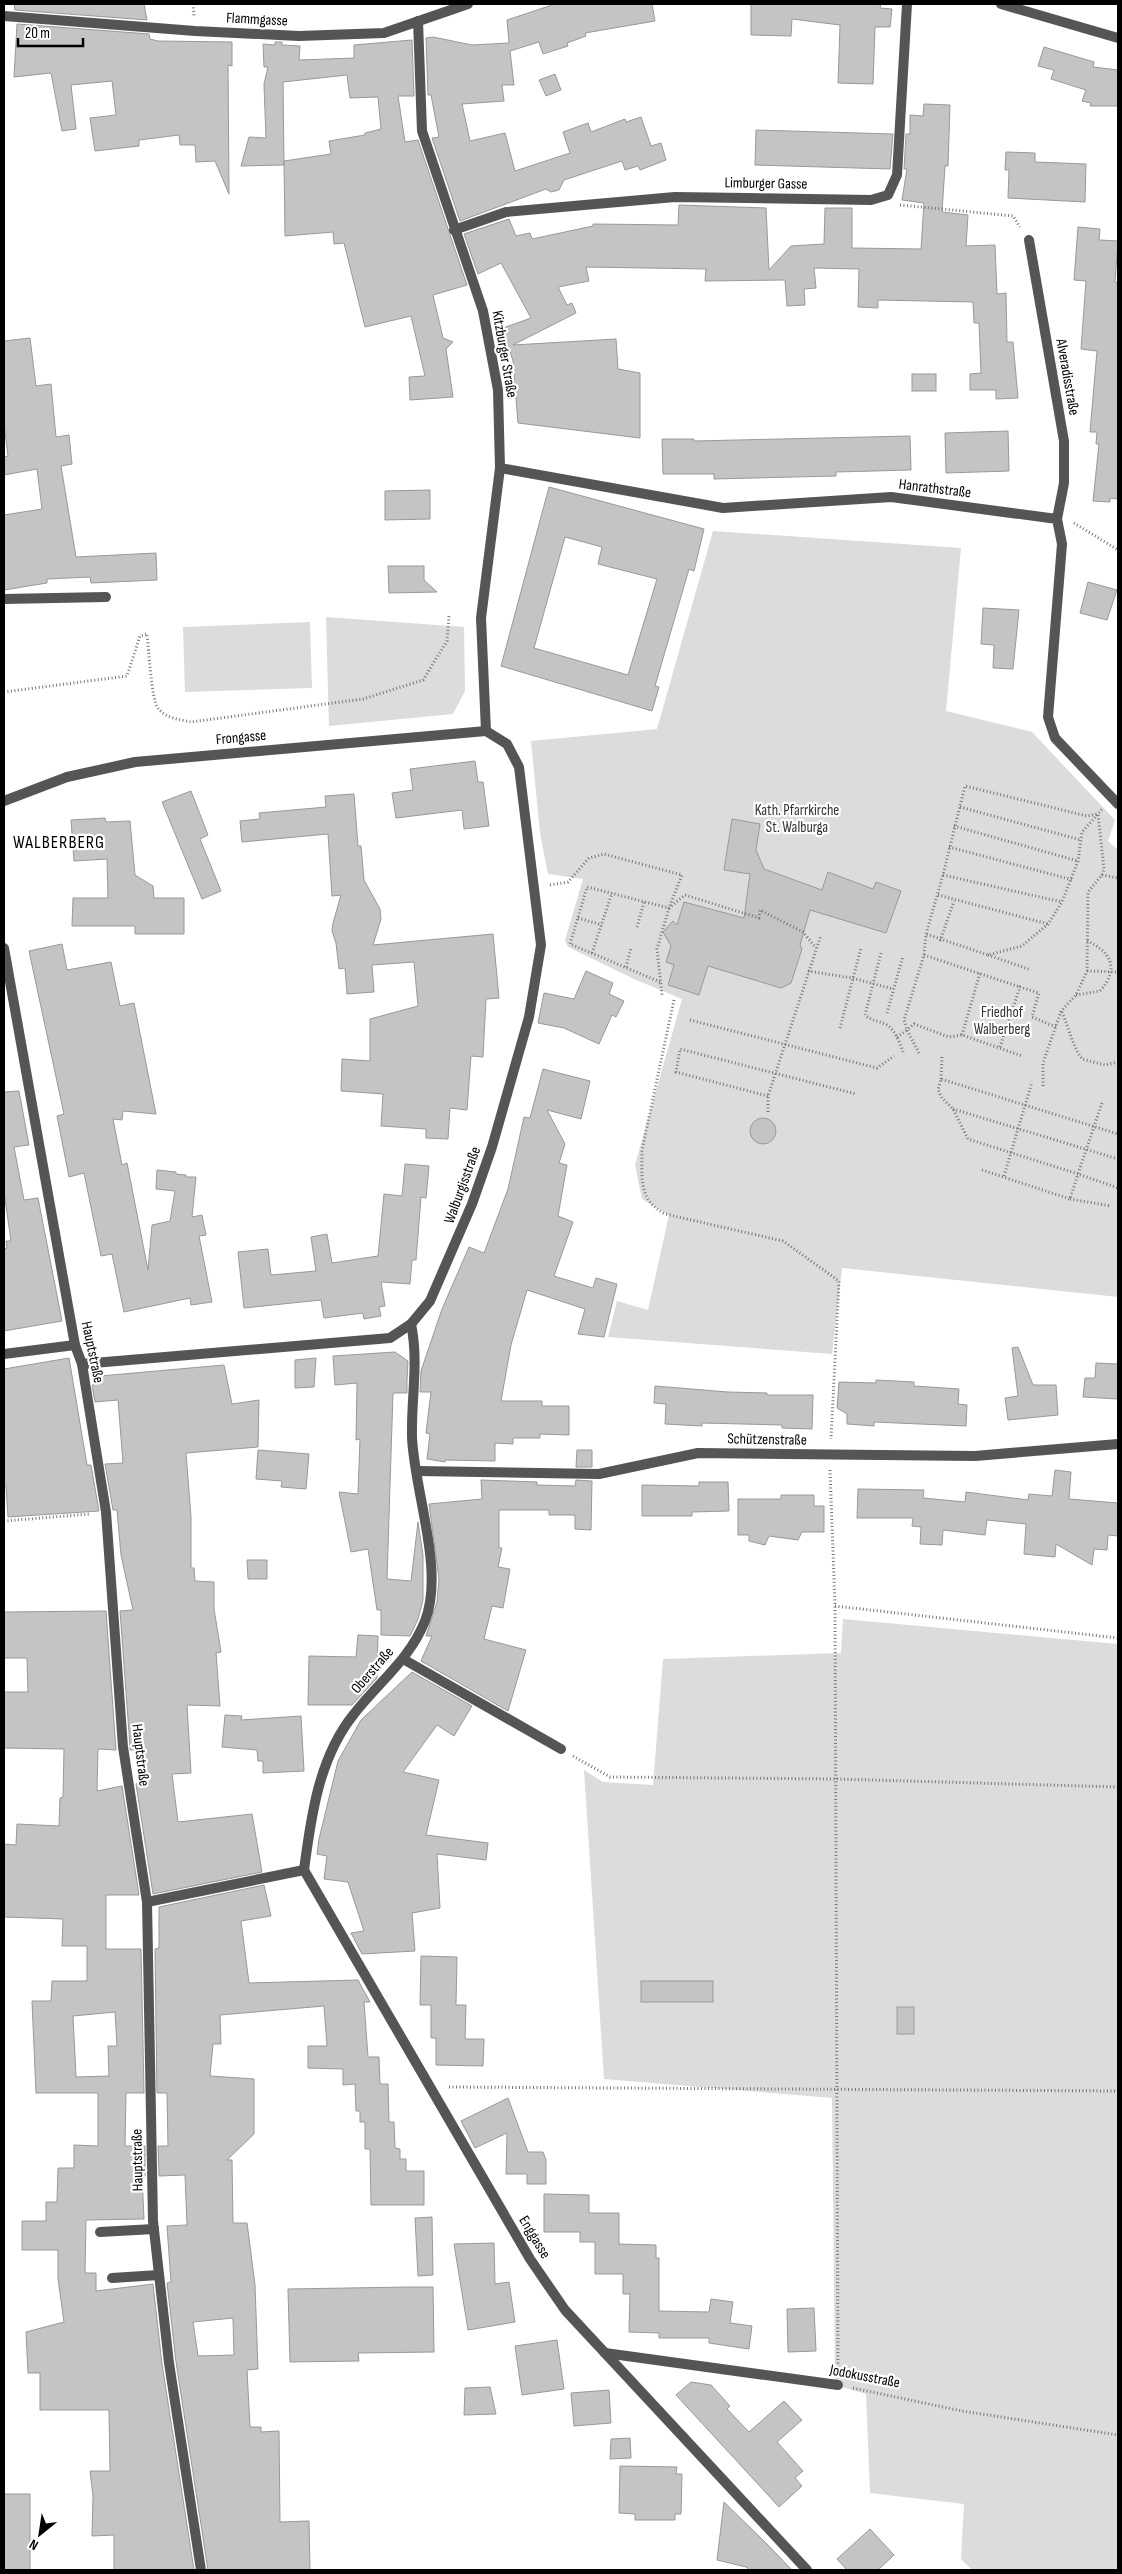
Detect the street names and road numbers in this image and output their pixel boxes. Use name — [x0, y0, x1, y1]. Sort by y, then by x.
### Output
street label: Flammgasse — [226, 8, 288, 31]
street label: Limburger Gasse — [724, 173, 808, 194]
street label: Kitzburger Straße — [488, 309, 521, 399]
street label: Alveradisstraße — [1051, 336, 1084, 417]
street label: Hanrathstraße — [898, 475, 972, 502]
street label: Frongasse — [215, 726, 267, 749]
street label: Walburgisstraße — [440, 1144, 485, 1226]
street label: Hauptstraße — [77, 1320, 108, 1385]
street label: Schützenstraße — [727, 1429, 807, 1450]
street label: Oberstraße — [347, 1643, 398, 1698]
street label: Hauptstraße — [127, 1723, 154, 1787]
street label: Hauptstraße — [127, 2129, 148, 2191]
street label: Enggasse — [514, 2212, 555, 2262]
street label: Jodokusstraße — [827, 2360, 902, 2393]

